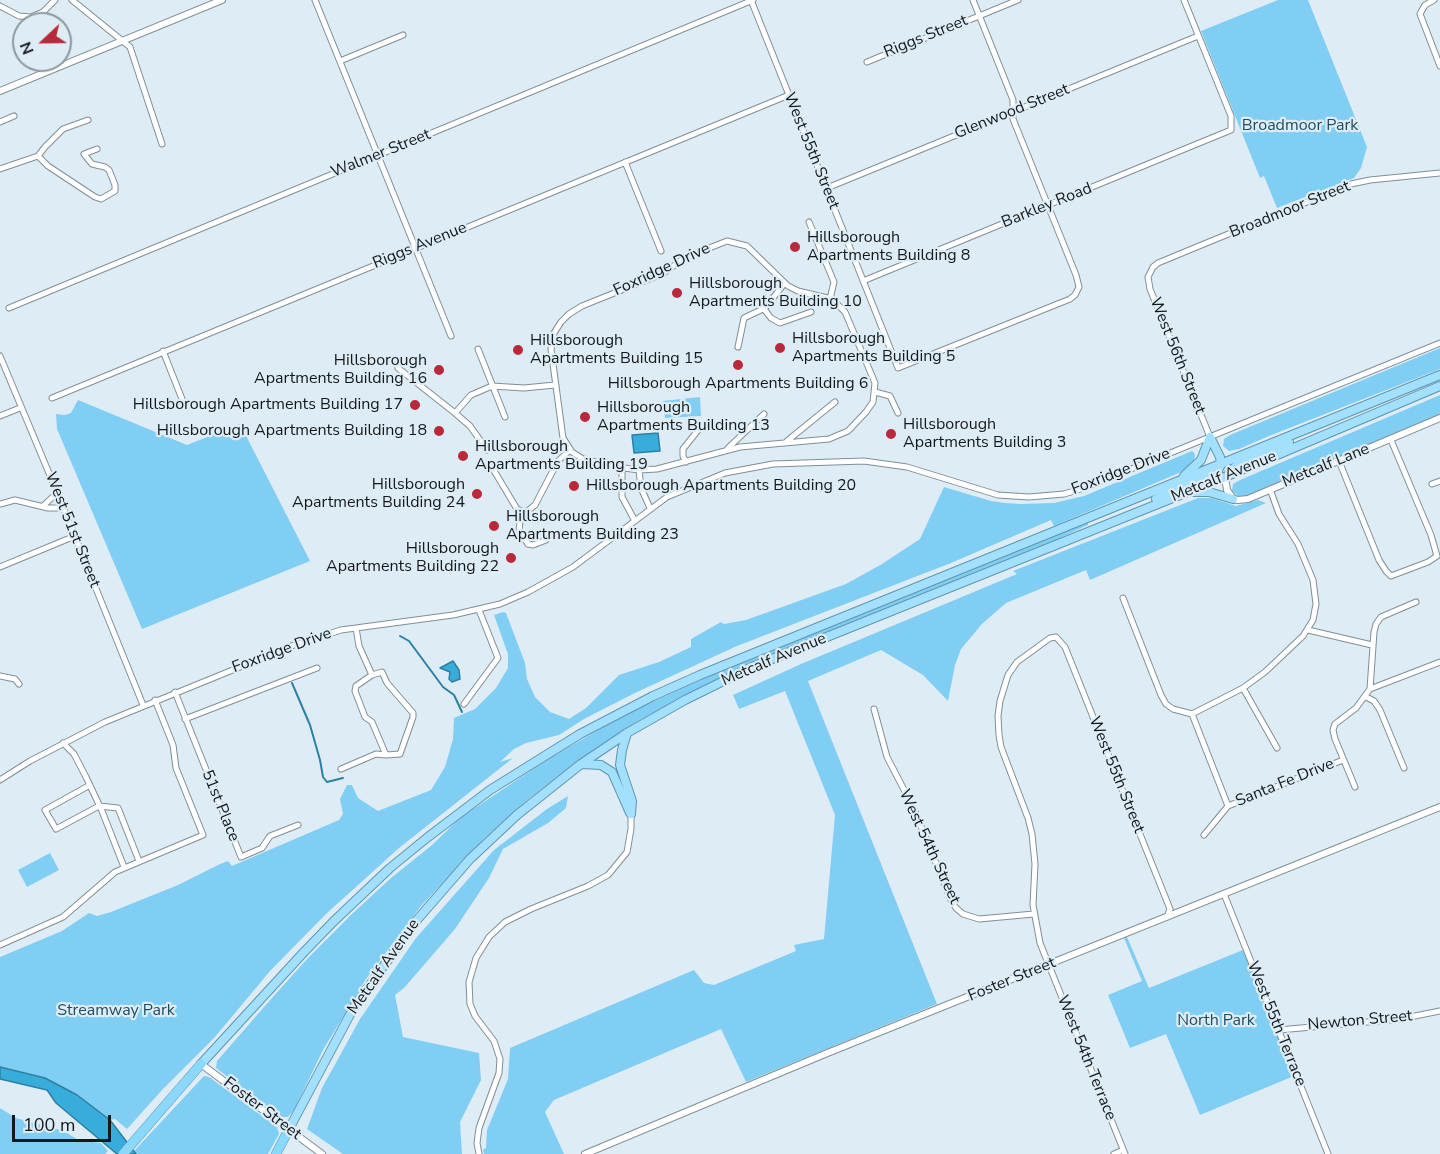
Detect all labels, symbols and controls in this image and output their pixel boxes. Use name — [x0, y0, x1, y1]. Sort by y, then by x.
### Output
street label: Riggs Street — [881, 11, 971, 63]
north arrow — [12, 12, 72, 72]
text: N — [15, 38, 40, 58]
street label: Glenwood Street — [952, 80, 1072, 144]
street label: West 55th Street — [779, 90, 843, 212]
park label: Broadmoor Park — [1242, 116, 1358, 136]
street label: Walmer Street — [328, 125, 434, 183]
street label: Broadmoor Street — [1227, 177, 1353, 243]
street label: Barkley Road — [999, 179, 1095, 233]
street label: Riggs Avenue — [370, 218, 470, 274]
place label: Hillsborough Apartments Building 8 — [807, 228, 970, 266]
street label: Foxridge Drive — [611, 239, 713, 301]
marker: Hillsborough Apartments Building 8 — [788, 240, 802, 254]
place label: Hillsborough Apartments Building 10 — [689, 274, 862, 312]
marker: Hillsborough Apartments Building 10 — [670, 286, 684, 300]
street label: West 56th Street — [1145, 295, 1209, 417]
place label: Hillsborough Apartments Building 5 — [792, 329, 955, 367]
place label: Hillsborough Apartments Building 15 — [530, 331, 703, 369]
marker: Hillsborough Apartments Building 5 — [773, 341, 787, 355]
marker: Hillsborough Apartments Building 15 — [511, 343, 525, 357]
place label: Hillsborough Apartments Building 16 — [254, 351, 427, 389]
marker: Hillsborough Apartments Building 6 — [731, 358, 745, 372]
marker: Hillsborough Apartments Building 16 — [432, 363, 446, 377]
place label: Hillsborough Apartments Building 6 — [608, 374, 868, 394]
place label: Hillsborough Apartments Building 17 — [133, 395, 403, 415]
marker: Hillsborough Apartments Building 17 — [408, 398, 422, 412]
place label: Hillsborough Apartments Building 13 — [597, 398, 770, 436]
marker: Hillsborough Apartments Building 13 — [578, 410, 592, 424]
place label: Hillsborough Apartments Building 3 — [903, 415, 1066, 453]
place label: Hillsborough Apartments Building 18 — [157, 421, 427, 441]
marker: Hillsborough Apartments Building 18 — [432, 424, 446, 438]
marker: Hillsborough Apartments Building 3 — [884, 427, 898, 441]
place label: Hillsborough Apartments Building 19 — [475, 437, 648, 475]
street label: Metcalf Lane — [1280, 440, 1372, 492]
street label: Foxridge Drive — [1069, 444, 1173, 500]
street label: Metcalf Avenue — [1168, 447, 1280, 507]
marker: Hillsborough Apartments Building 19 — [456, 449, 470, 463]
street label: West 51st Street — [40, 470, 104, 590]
place label: Hillsborough Apartments Building 24 — [292, 475, 465, 513]
place label: Hillsborough Apartments Building 20 — [586, 476, 856, 496]
marker: Hillsborough Apartments Building 20 — [567, 479, 581, 493]
marker: Hillsborough Apartments Building 24 — [470, 487, 484, 501]
place label: Hillsborough Apartments Building 23 — [506, 507, 679, 545]
marker: Hillsborough Apartments Building 23 — [487, 519, 501, 533]
place label: Hillsborough Apartments Building 22 — [326, 539, 499, 577]
marker: Hillsborough Apartments Building 22 — [504, 551, 518, 565]
street label: Foxridge Drive — [230, 624, 334, 678]
street label: Metcalf Avenue — [719, 629, 829, 691]
street label: West 55th Street — [1084, 714, 1148, 836]
street label: Santa Fe Drive — [1233, 755, 1337, 811]
street label: 51st Place — [197, 767, 243, 845]
street label: West 54th Street — [894, 787, 964, 907]
street label: Metcalf Avenue — [344, 916, 424, 1018]
street label: Foster Street — [966, 954, 1058, 1006]
street label: West 55th Terrace — [1242, 959, 1310, 1089]
street label: West 54th Terrace — [1052, 993, 1120, 1123]
park label: Streamway Park — [57, 1001, 175, 1021]
street label: Newton Street — [1307, 1007, 1413, 1035]
park label: North Park — [1177, 1011, 1255, 1031]
street label: Foster Street — [219, 1073, 305, 1145]
scale bar — [15, 1103, 114, 1141]
text: 100 m — [23, 1113, 75, 1137]

